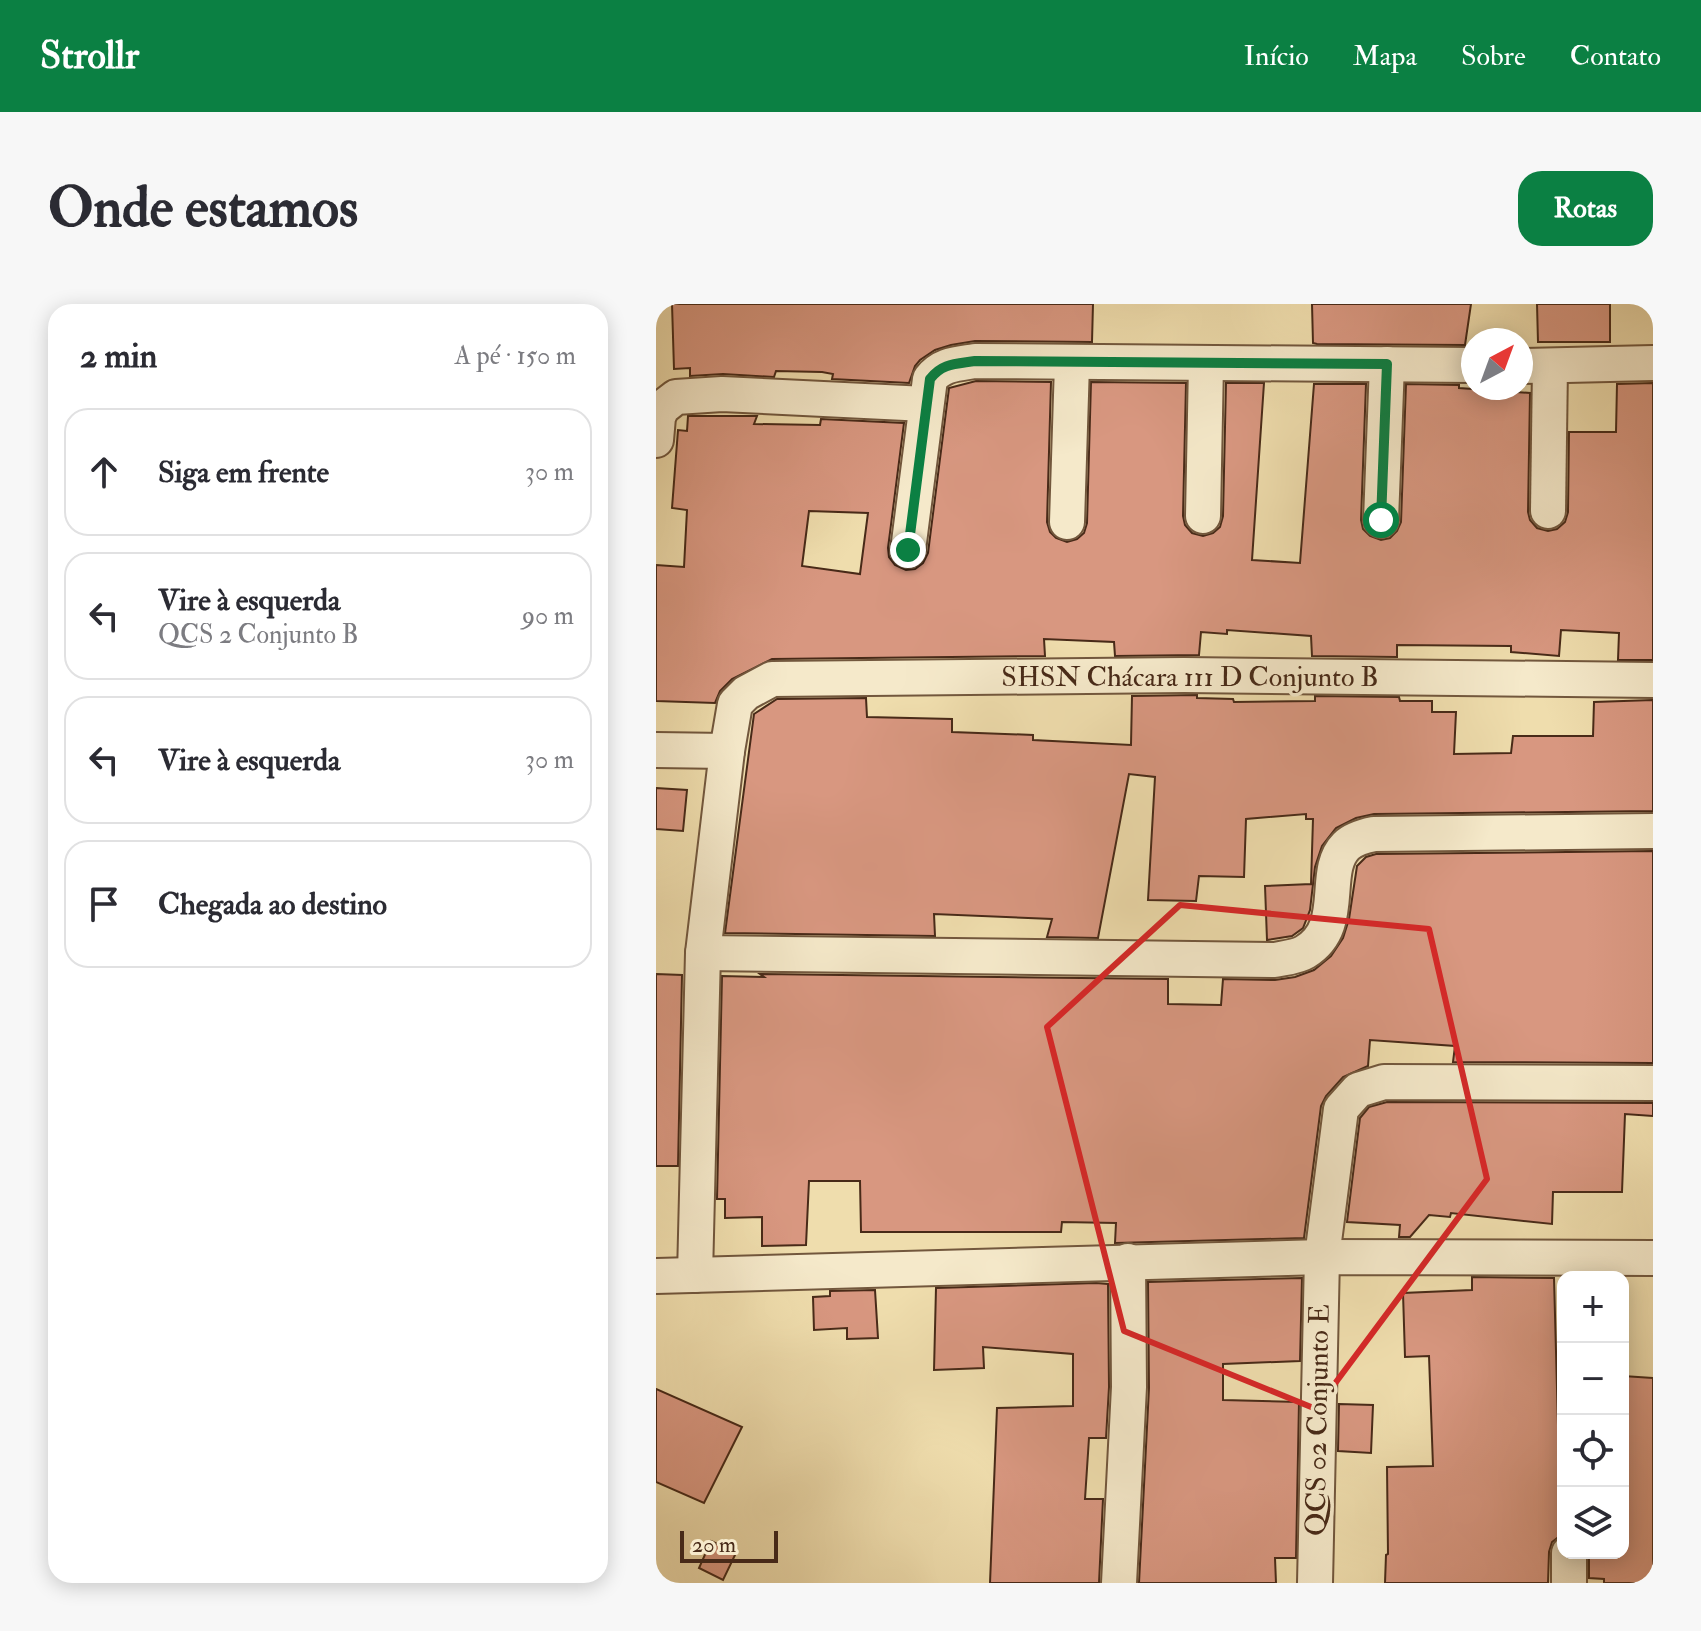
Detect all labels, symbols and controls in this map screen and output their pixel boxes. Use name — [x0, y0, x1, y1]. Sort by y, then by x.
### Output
text: Strollr — [40, 32, 139, 80]
text: Início — [1244, 39, 1309, 74]
text: Mapa — [1353, 39, 1417, 74]
text: Sobre — [1461, 39, 1526, 74]
text: Contato — [1570, 39, 1661, 74]
button: Rotas — [1518, 171, 1653, 246]
text: Onde estamos — [48, 173, 358, 244]
north arrow — [1461, 328, 1533, 400]
text: 2 min — [80, 335, 157, 378]
text: A pé · 150 m — [455, 340, 576, 372]
icon: ahead — [82, 450, 126, 494]
text: Siga em frente — [158, 454, 329, 491]
text: 30 m — [525, 456, 574, 488]
route start — [1363, 502, 1399, 538]
route end — [890, 532, 926, 568]
text: Vire à esquerda — [158, 582, 340, 619]
icon: left — [82, 594, 126, 638]
text: 90 m — [522, 600, 574, 632]
text: QCS 2 Conjunto B — [158, 619, 359, 651]
street label: SHSN Chácara 111 D Conjunto B — [1001, 660, 1379, 695]
icon: left — [82, 738, 126, 782]
text: Vire à esquerda — [158, 742, 340, 779]
text: 30 m — [525, 744, 574, 776]
icon: arrive — [82, 882, 126, 926]
text: Chegada ao destino — [158, 886, 387, 923]
map controls — [1557, 1271, 1629, 1559]
button: + — [1557, 1271, 1629, 1343]
street label: QCS 02 Conjunto E — [1298, 1304, 1338, 1536]
button: − — [1557, 1343, 1629, 1415]
button: locate — [1557, 1415, 1629, 1487]
button: layers — [1557, 1487, 1629, 1559]
scale bar — [680, 1527, 778, 1563]
text: 20 m — [692, 1531, 736, 1559]

